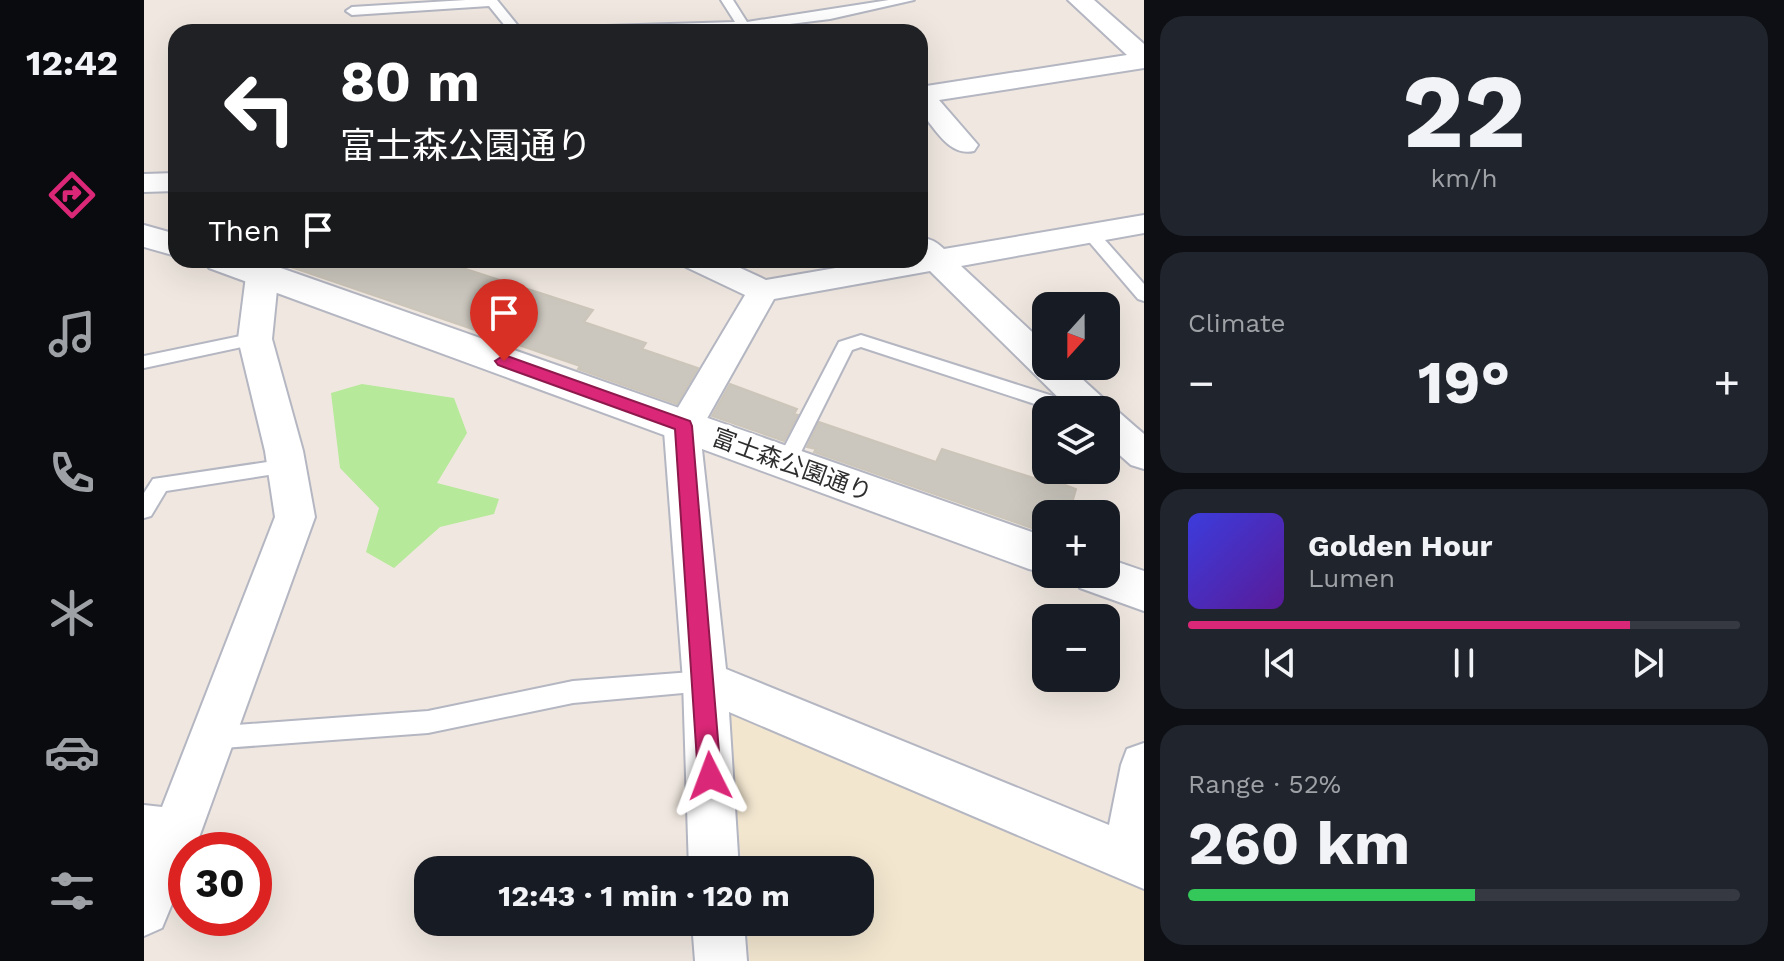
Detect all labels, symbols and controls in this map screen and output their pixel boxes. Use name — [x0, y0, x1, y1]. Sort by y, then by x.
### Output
text: 12:42 — [26, 42, 118, 84]
text: 80 m — [340, 49, 480, 115]
text: 22 — [1402, 50, 1526, 172]
icon: left — [208, 56, 312, 160]
text: 富士森公園通り — [340, 125, 592, 167]
text: km/h — [1431, 163, 1497, 193]
icon: directions — [44, 167, 100, 223]
icon: arrive — [296, 208, 340, 252]
text: Then — [208, 213, 280, 248]
pin — [470, 279, 538, 361]
icon: arrive — [482, 291, 526, 335]
north arrow — [1032, 292, 1120, 380]
map controls — [1032, 292, 1120, 692]
icon: music — [44, 306, 100, 362]
text: Climate — [1188, 308, 1286, 338]
text: 19° — [1418, 347, 1510, 418]
text: − — [1188, 357, 1215, 409]
text: + — [1713, 357, 1740, 409]
button: layers — [1032, 396, 1120, 484]
street label: 富士森公園通り — [708, 423, 876, 507]
icon: phone — [44, 445, 100, 501]
button: + — [1032, 500, 1120, 588]
text: Golden Hour — [1308, 528, 1492, 563]
text: Lumen — [1308, 563, 1395, 593]
icon: climate — [44, 585, 100, 641]
button: − — [1032, 604, 1120, 692]
icon: previous — [1258, 641, 1302, 685]
icon: pause — [1442, 641, 1486, 685]
icon: next — [1626, 641, 1670, 685]
icon: car — [44, 724, 100, 780]
position arrow — [668, 734, 752, 818]
text: Range · 52% — [1188, 769, 1341, 799]
text: 260 km — [1188, 808, 1410, 879]
speed limit sign: 30 — [168, 832, 272, 936]
icon: filters — [44, 863, 100, 919]
text: 12:43 · 1 min · 120 m — [498, 878, 790, 913]

